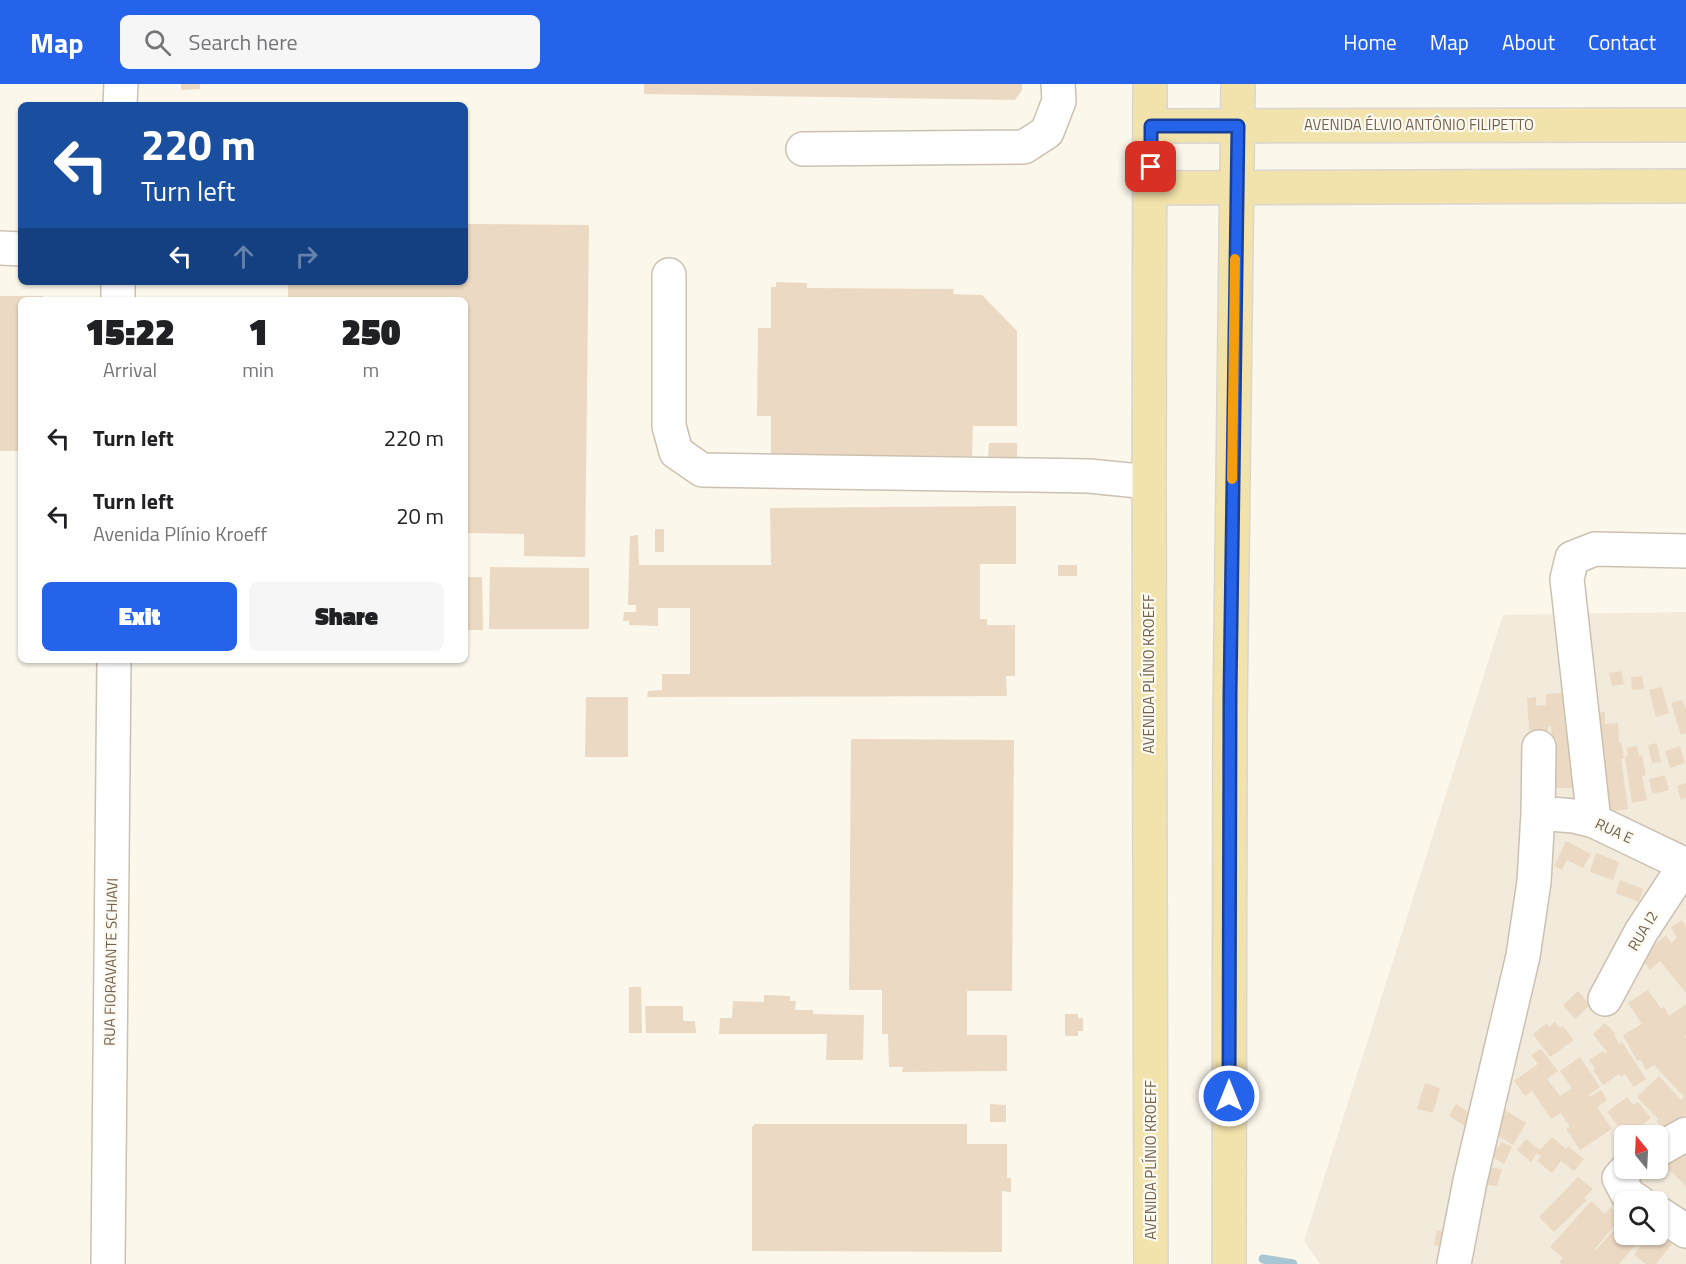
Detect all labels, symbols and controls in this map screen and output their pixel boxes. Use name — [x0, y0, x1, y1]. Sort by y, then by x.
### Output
search box — [120, 15, 540, 69]
text: Map — [30, 21, 84, 64]
text: Search here — [189, 25, 298, 59]
icon: search — [141, 26, 174, 59]
text: Home — [1343, 26, 1397, 58]
text: Map — [1430, 26, 1469, 58]
text: About — [1502, 26, 1555, 58]
text: Contact — [1588, 26, 1656, 58]
text: 220 m — [141, 112, 256, 176]
street label: AVENIDA ÉLVIO ANTÔNIO FILIPETTO — [1304, 113, 1534, 136]
icon: left — [42, 126, 120, 204]
pin — [1125, 141, 1176, 192]
icon: arrive — [1134, 150, 1167, 183]
text: Turn left — [141, 170, 235, 211]
icon: left — [164, 240, 197, 273]
icon: ahead — [227, 240, 260, 273]
icon: right — [290, 240, 323, 273]
text: 15:22 — [85, 304, 175, 359]
text: 1 — [248, 304, 268, 359]
text: 250 — [341, 304, 401, 359]
text: Arrival — [103, 354, 157, 385]
text: min — [242, 354, 274, 385]
text: m — [363, 354, 379, 385]
text: Turn left — [93, 421, 174, 455]
text: 220 m — [384, 421, 444, 455]
icon: left — [42, 422, 75, 455]
text: Turn left — [93, 484, 174, 518]
text: 20 m — [396, 499, 444, 533]
icon: left — [42, 500, 75, 533]
text: Avenida Plínio Kroeff — [93, 518, 267, 549]
button: Exit — [42, 582, 237, 651]
button: Share — [249, 582, 444, 651]
street label: AVENIDA PLÍNIO KROEFF — [1137, 594, 1160, 754]
street label: RUA E — [1592, 812, 1637, 849]
street label: RUA FIORAVANTE SCHIAVI — [98, 878, 123, 1046]
street label: RUA I2 — [1622, 906, 1664, 955]
position arrow — [1197, 1064, 1261, 1128]
street label: AVENIDA PLÍNIO KROEFF — [1139, 1080, 1162, 1240]
north arrow — [1614, 1125, 1668, 1179]
map controls — [1614, 1125, 1668, 1245]
button: search — [1614, 1191, 1668, 1245]

